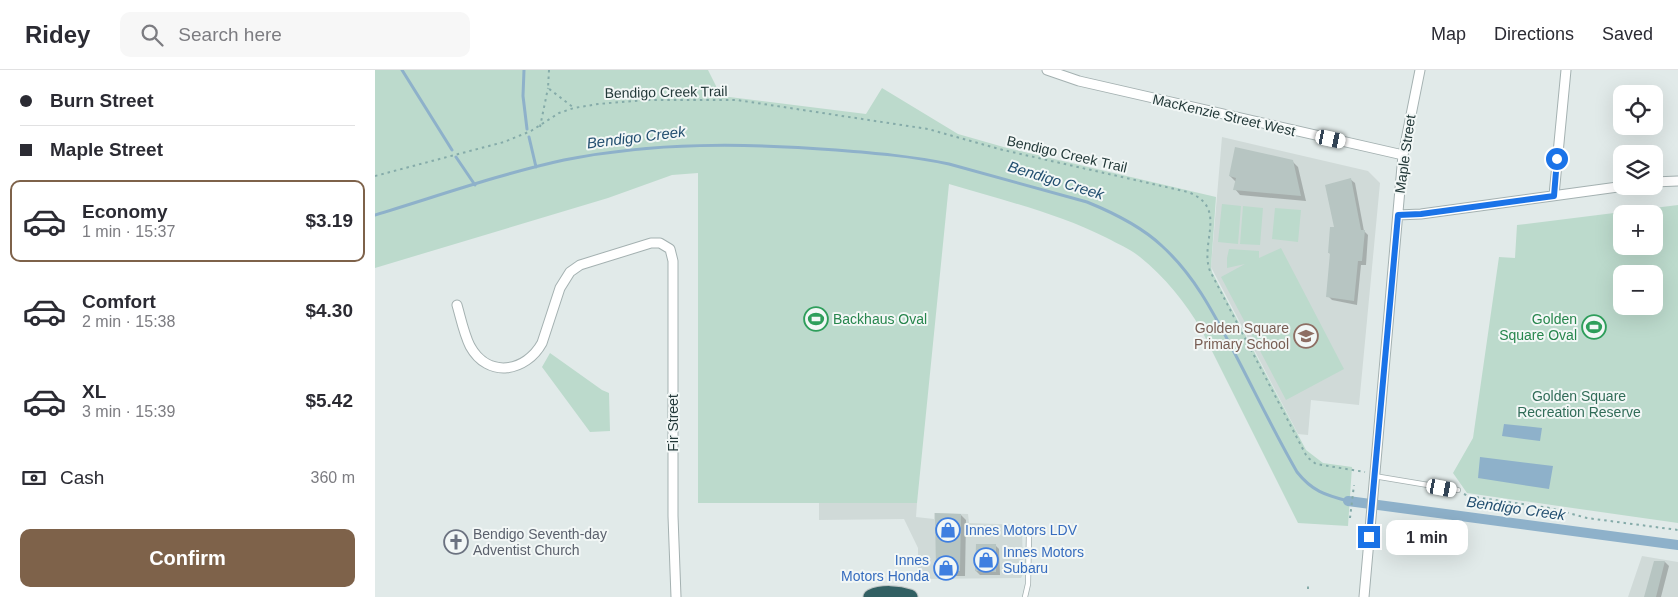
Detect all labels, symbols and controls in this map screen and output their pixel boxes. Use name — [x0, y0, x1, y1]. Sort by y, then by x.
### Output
search box — [120, 12, 470, 57]
text: Ridey — [25, 21, 90, 48]
icon: search — [138, 21, 166, 49]
text: Search here — [178, 24, 282, 45]
text: Map — [1431, 24, 1466, 44]
text: Directions — [1494, 24, 1574, 44]
text: Saved — [1602, 24, 1653, 44]
street label: Bendigo Creek Trail — [604, 83, 728, 101]
map controls — [1613, 85, 1663, 315]
button: locate — [1613, 85, 1663, 135]
text: Burn Street — [50, 90, 153, 111]
street label: MacKenzie Street West — [1151, 91, 1297, 139]
street label: Maple Street — [1392, 113, 1418, 194]
water label: Bendigo Creek — [586, 122, 688, 151]
car — [1314, 129, 1347, 149]
street label: Bendigo Creek Trail — [1005, 132, 1129, 176]
text: Maple Street — [50, 139, 163, 160]
button: layers — [1613, 145, 1663, 195]
route start — [1546, 148, 1568, 170]
water label: Bendigo Creek — [1006, 157, 1107, 203]
icon: car — [22, 199, 67, 244]
text: Economy — [82, 201, 168, 222]
button: + — [1613, 205, 1663, 255]
text: $3.19 — [305, 210, 353, 231]
text: 1 min · 15:37 — [82, 223, 175, 240]
button: − — [1613, 265, 1663, 315]
icon: car — [22, 289, 67, 334]
text: Comfort — [82, 291, 156, 312]
text: $4.30 — [305, 300, 353, 321]
sports icon: Backhaus Oval — [803, 306, 829, 332]
place label: Backhaus Oval — [833, 311, 927, 327]
place label: Golden Square Oval — [1499, 311, 1577, 343]
text: 2 min · 15:38 — [82, 313, 175, 330]
sports icon: Golden Square Oval — [1581, 314, 1607, 340]
place label: Golden Square Primary School — [1194, 320, 1289, 352]
school or university icon: Golden Square Primary School — [1293, 323, 1319, 349]
icon: car — [22, 379, 67, 424]
text: XL — [82, 381, 106, 402]
park label: Golden Square Recreation Reserve — [1517, 388, 1641, 420]
text: $5.42 — [305, 390, 353, 411]
street label: Fir Street — [665, 394, 681, 452]
text: 3 min · 15:39 — [82, 403, 175, 420]
icon: cash — [20, 464, 48, 492]
text: Cash — [60, 467, 104, 488]
text: 360 m — [311, 469, 355, 486]
car — [1425, 478, 1458, 498]
water label: Bendigo Creek — [1466, 493, 1568, 524]
shop icon: Innes Motors LDV — [935, 517, 961, 543]
callout: 1 min — [1387, 520, 1469, 554]
place label: Innes Motors LDV — [965, 522, 1078, 538]
place label: Bendigo Seventh-day Adventist Church — [473, 526, 607, 558]
route end — [1358, 526, 1380, 548]
button: Confirm — [20, 529, 355, 587]
church icon: Bendigo Seventh-day Adventist Church — [443, 529, 469, 555]
text: 1 min — [1406, 529, 1448, 546]
place label: Innes Motors Subaru — [1003, 544, 1084, 576]
shop icon: Innes Motors Subaru — [973, 547, 999, 573]
place label: Innes Motors Honda — [841, 552, 929, 584]
shop icon: Innes Motors Honda — [933, 555, 959, 581]

